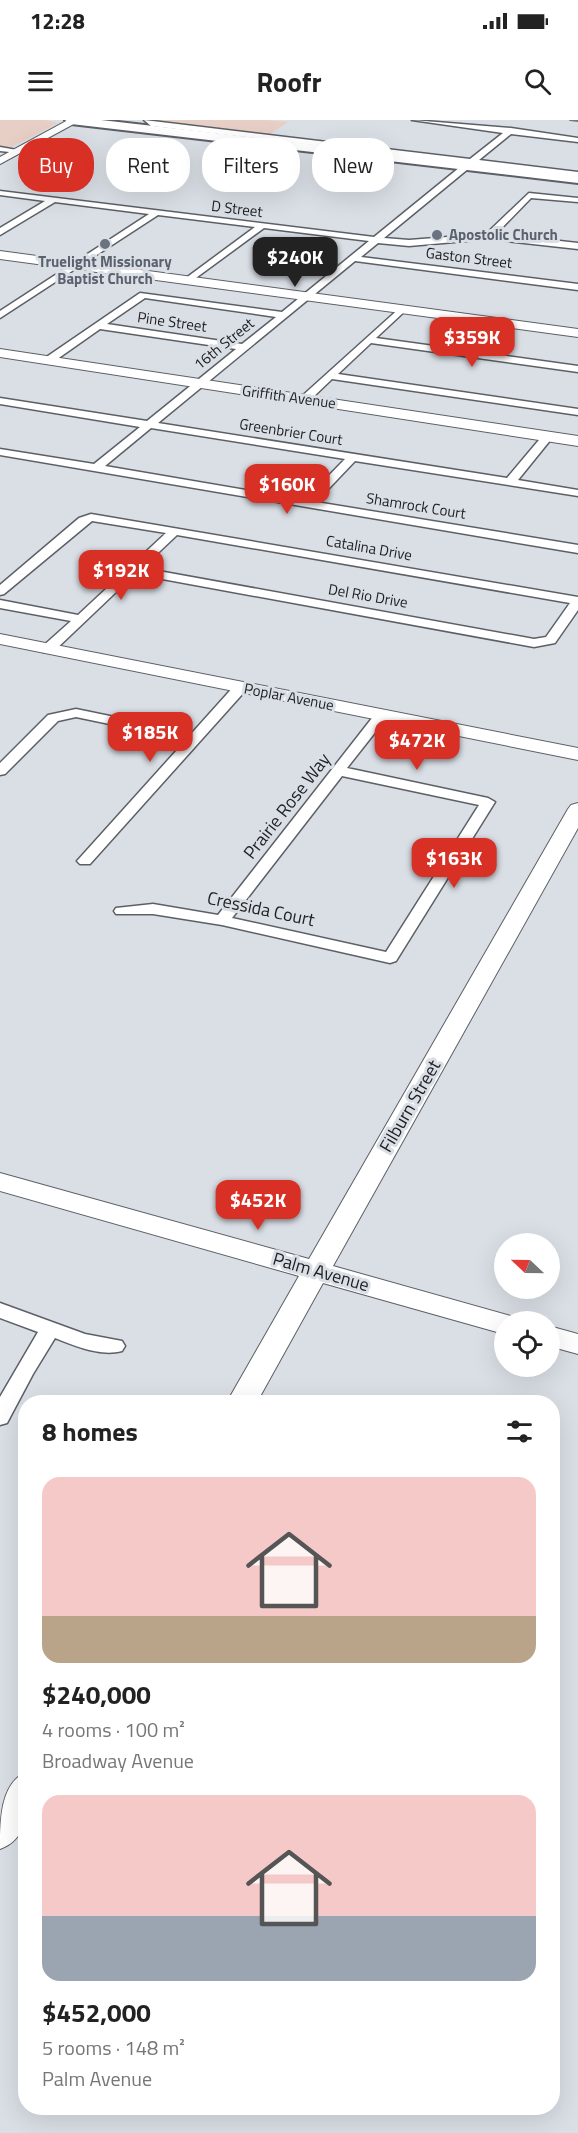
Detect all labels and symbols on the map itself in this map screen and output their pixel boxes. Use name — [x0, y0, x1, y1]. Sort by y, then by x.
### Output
street label: D Street — [210, 194, 265, 223]
place label: Apostolic Church — [449, 223, 558, 246]
marker: Apostolic Church — [430, 228, 444, 242]
marker: Truelight Missionary Baptist Church — [98, 237, 112, 251]
pin: $240K — [253, 237, 337, 288]
street label: Gaston Street — [425, 241, 514, 274]
place label: Truelight Missionary Baptist Church — [38, 250, 172, 290]
street label: Pine Street — [136, 305, 209, 338]
street label: 16th Street — [188, 312, 260, 375]
pin: $359K — [430, 317, 514, 368]
street label: Griffith Avenue — [241, 379, 337, 414]
street label: Greenbrier Court — [238, 412, 345, 451]
pin: $160K — [245, 464, 329, 515]
street label: Shamrock Court — [365, 486, 468, 525]
street label: Catalina Drive — [324, 529, 414, 566]
pin: $192K — [79, 550, 163, 601]
street label: Del Rio Drive — [326, 577, 410, 614]
street label: Poplar Avenue — [242, 677, 336, 716]
pin: $185K — [108, 712, 192, 763]
pin: $472K — [375, 720, 459, 771]
street label: Prairie Rose Way — [236, 747, 337, 865]
pin: $163K — [412, 838, 496, 889]
street label: Cressida Court — [205, 884, 318, 933]
street label: Filburn Street — [372, 1054, 447, 1157]
pin: $452K — [216, 1180, 300, 1231]
north arrow — [494, 1233, 560, 1299]
street label: Palm Avenue — [270, 1245, 372, 1298]

